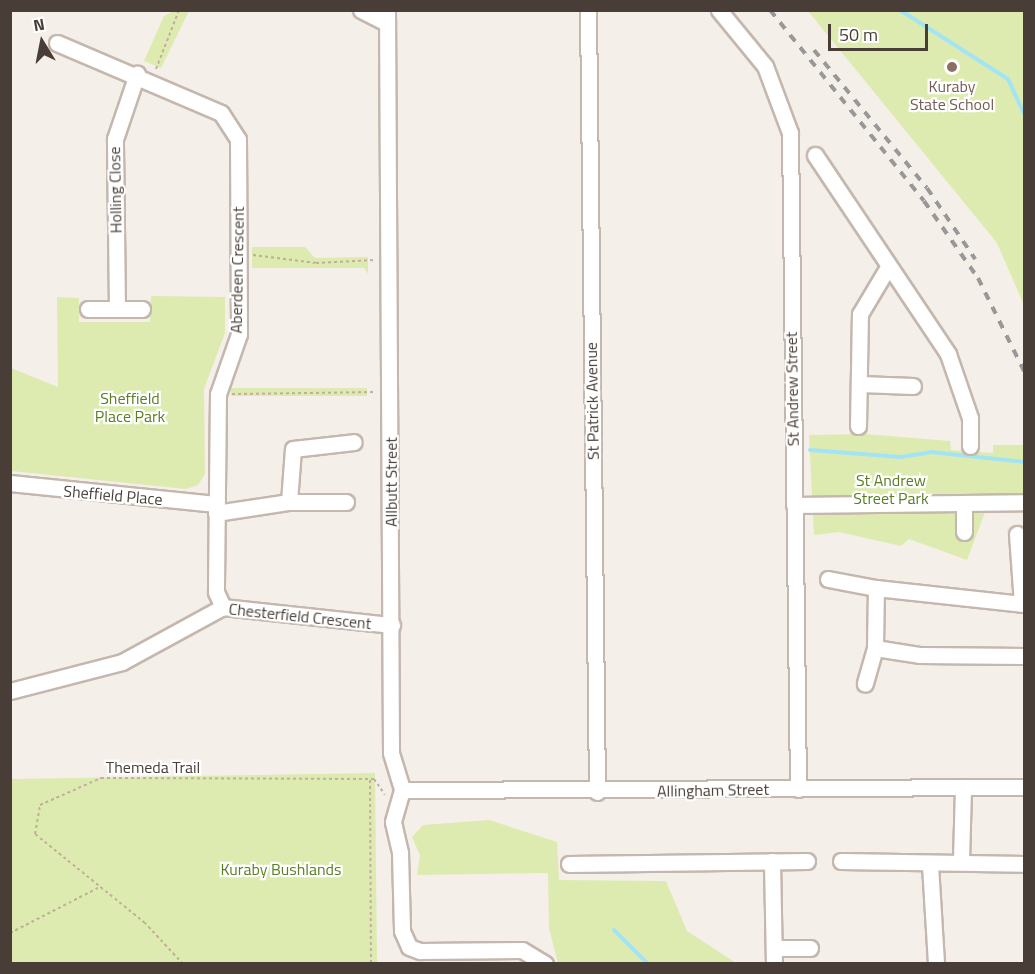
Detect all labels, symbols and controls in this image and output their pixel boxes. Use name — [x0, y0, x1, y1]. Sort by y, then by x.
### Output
text: N — [31, 11, 46, 37]
north arrow — [12, 12, 72, 72]
scale bar — [831, 12, 932, 50]
text: 50 m — [839, 21, 878, 48]
marker: Kuraby State School — [945, 60, 959, 74]
place label: Kuraby State School — [910, 76, 994, 114]
street label: Holling Close — [105, 146, 125, 234]
street label: Aberdeen Crescent — [226, 206, 248, 334]
street label: St Andrew Street — [781, 332, 803, 446]
street label: St Patrick Avenue — [581, 342, 603, 460]
park label: Sheffield Place Park — [95, 388, 165, 426]
street label: Allbutt Street — [381, 437, 401, 527]
park label: St Andrew Street Park — [853, 470, 929, 508]
street label: Sheffield Place — [63, 481, 163, 509]
street label: Chesterfield Crescent — [228, 599, 372, 633]
street label: Themeda Trail — [106, 757, 200, 777]
street label: Allingham Street — [657, 779, 769, 801]
park label: Kuraby Bushlands — [220, 859, 342, 879]

